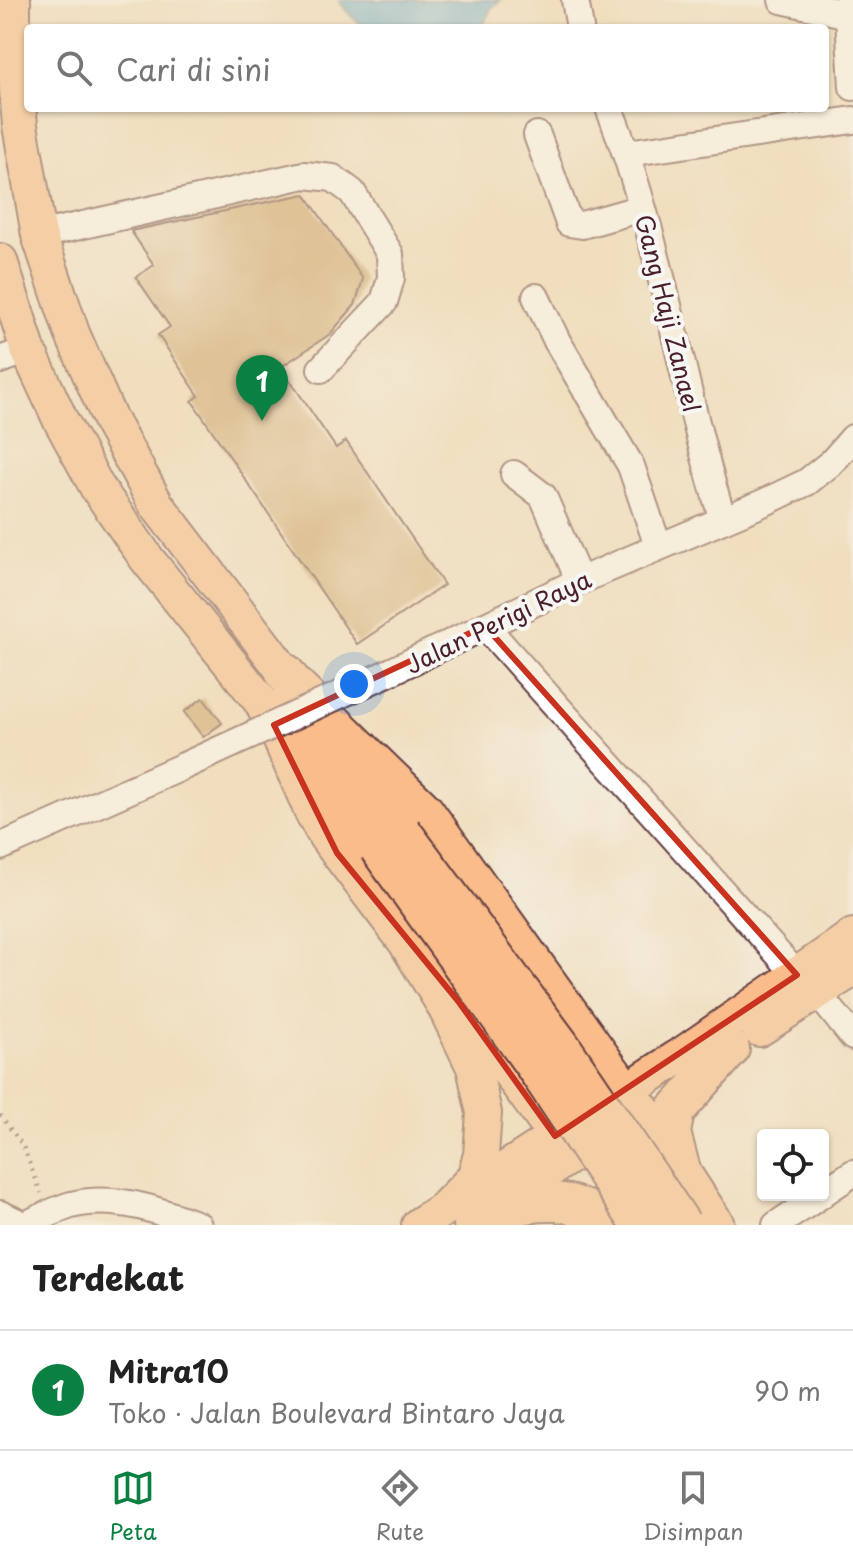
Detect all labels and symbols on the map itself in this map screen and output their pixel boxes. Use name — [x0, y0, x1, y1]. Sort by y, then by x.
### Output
street label: Gang Haji Zanael — [627, 210, 711, 416]
pin: 1 — [236, 355, 288, 421]
street label: Jalan Perigi Raya — [399, 560, 597, 682]
your location — [334, 664, 374, 704]

